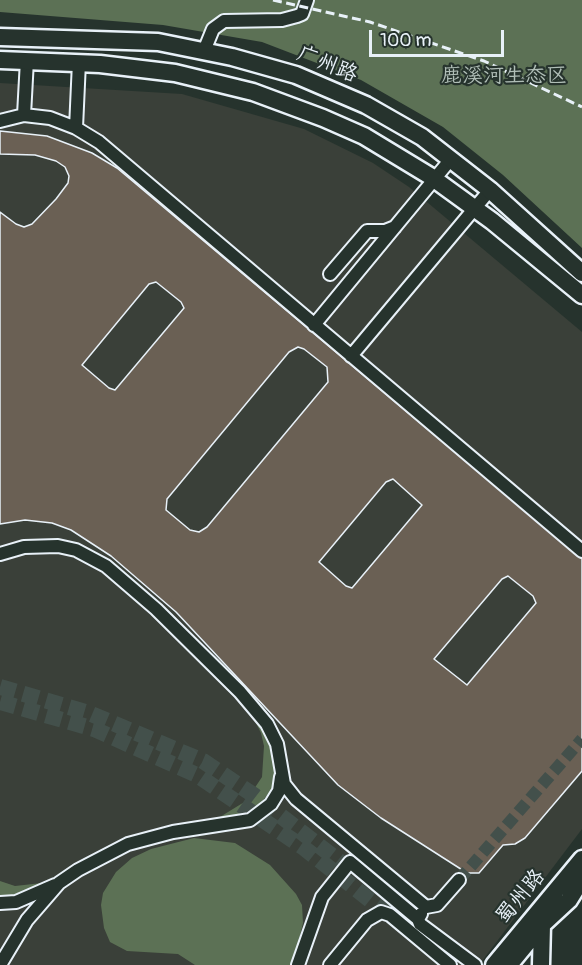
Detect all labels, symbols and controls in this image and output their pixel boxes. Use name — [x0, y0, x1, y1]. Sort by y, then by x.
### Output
scale bar — [372, 18, 507, 56]
text: 100 m — [380, 29, 432, 52]
street label: 广州路 — [293, 42, 361, 88]
park label: 鹿溪河生态区 — [441, 64, 567, 90]
street label: 蜀州路 — [491, 865, 551, 929]

